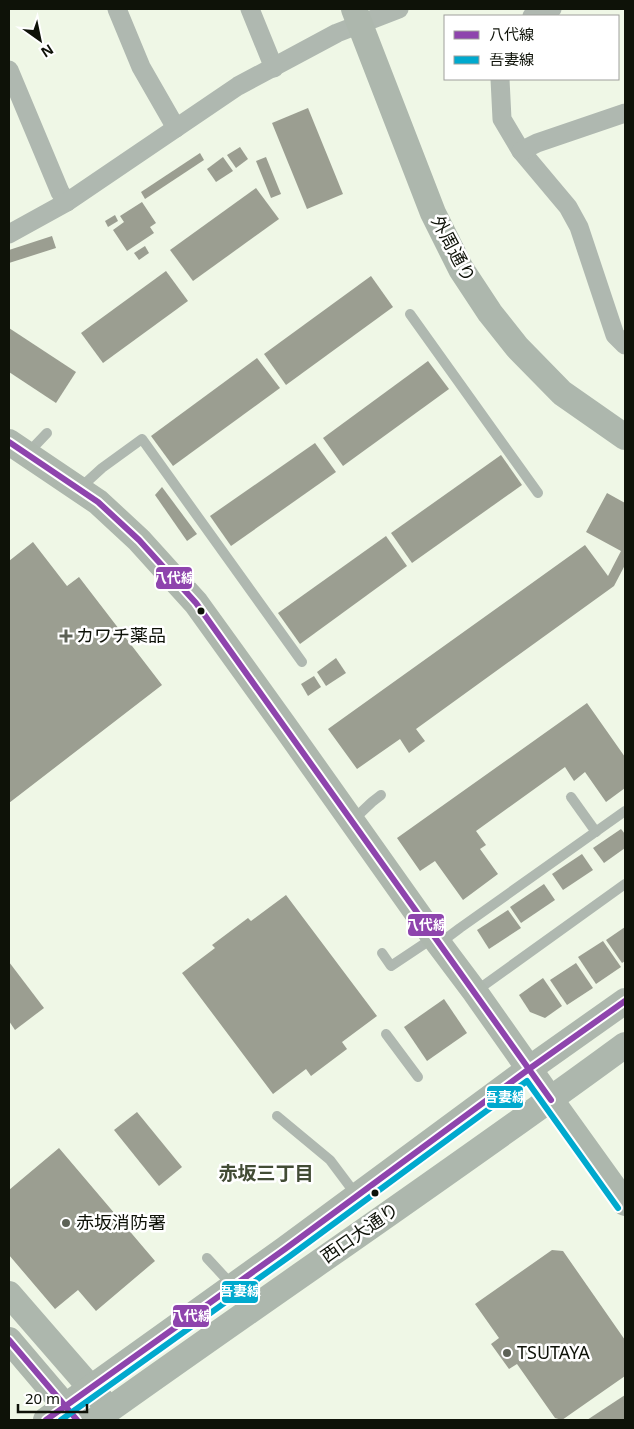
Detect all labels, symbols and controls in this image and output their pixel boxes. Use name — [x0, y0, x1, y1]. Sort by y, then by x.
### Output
north arrow — [15, 15, 65, 65]
legend — [444, 15, 619, 80]
text: 八代線 — [489, 24, 534, 44]
text: N — [37, 40, 57, 62]
text: 吾妻線 — [489, 49, 534, 69]
street label: 外周通り — [426, 211, 481, 286]
line badge: 八代線 — [155, 566, 193, 590]
text: 八代線 — [153, 568, 195, 587]
unlabelled marker — [196, 606, 206, 616]
place label: カワチ薬品 — [76, 623, 166, 647]
marker: カワチ薬品 — [60, 630, 72, 642]
line badge: 八代線 — [407, 913, 445, 937]
text: 八代線 — [405, 915, 447, 934]
line badge: 吾妻線 — [486, 1085, 524, 1109]
text: 吾妻線 — [484, 1087, 526, 1106]
district label: 赤坂三丁目 — [218, 1160, 314, 1186]
unlabelled marker — [370, 1188, 380, 1198]
street label: 西口大通り — [316, 1197, 403, 1268]
place label: 赤坂消防署 — [76, 1210, 166, 1234]
marker: 赤坂消防署 — [60, 1217, 72, 1229]
line badge: 吾妻線 — [221, 1280, 259, 1304]
text: 吾妻線 — [219, 1281, 261, 1300]
line badge: 八代線 — [172, 1304, 210, 1328]
text: 八代線 — [170, 1306, 212, 1325]
place label: TSUTAYA — [517, 1340, 590, 1364]
marker: TSUTAYA — [501, 1347, 513, 1359]
scale bar — [18, 1382, 86, 1414]
text: 20 m — [25, 1388, 60, 1408]

